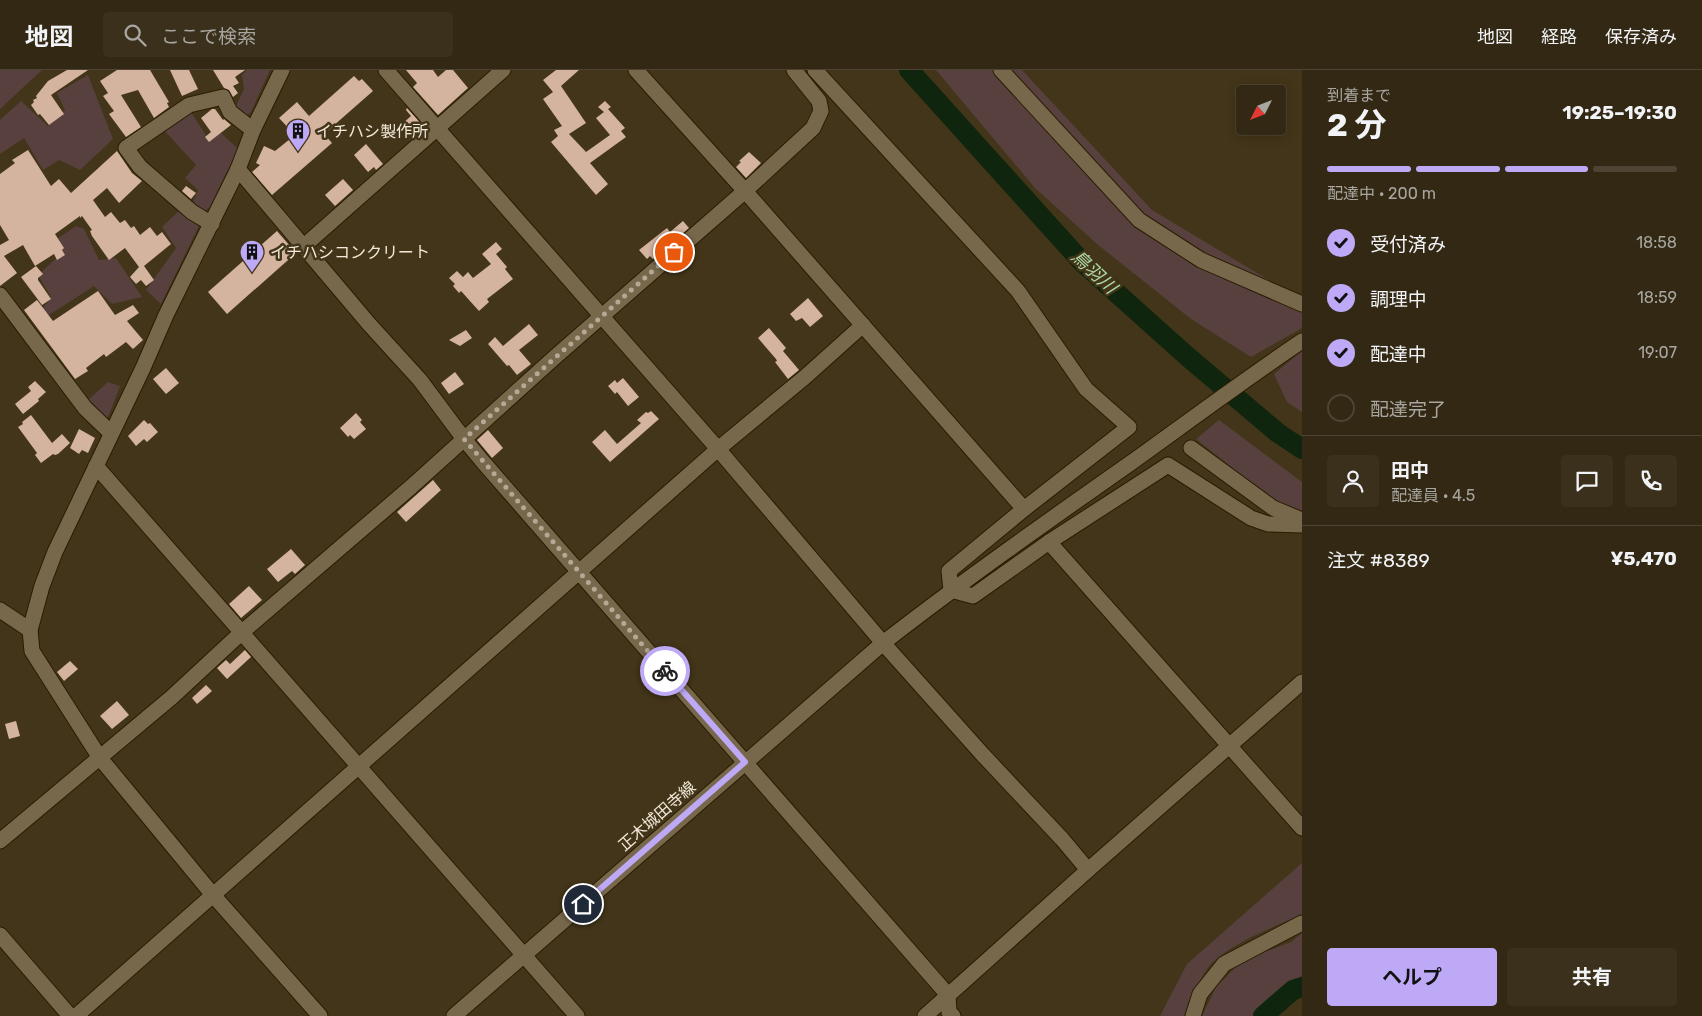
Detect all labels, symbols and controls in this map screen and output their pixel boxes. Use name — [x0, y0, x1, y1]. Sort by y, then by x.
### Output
search box — [103, 12, 453, 57]
icon: search — [121, 21, 149, 49]
text: 地図 — [25, 23, 73, 51]
text: ここで検索 — [161, 25, 256, 48]
text: 地図 — [1477, 26, 1513, 48]
text: 経路 — [1541, 26, 1577, 48]
text: 保存済み — [1605, 26, 1677, 48]
north arrow — [1236, 85, 1286, 135]
map controls — [1236, 85, 1286, 135]
text: 到着まで — [1327, 86, 1391, 105]
text: 19:25–19:30 — [1562, 101, 1677, 124]
text: 2 分 — [1327, 106, 1387, 144]
building icon: イチハシ製作所 — [285, 118, 311, 152]
place label: イチハシ製作所 — [316, 122, 428, 141]
text: 配達中 · 200 m — [1327, 184, 1436, 203]
icon: check — [1327, 229, 1355, 257]
pin — [653, 231, 695, 273]
text: 受付済み — [1370, 233, 1446, 256]
text: 18:58 — [1636, 233, 1677, 252]
icon: bag — [660, 238, 688, 266]
building icon: イチハシコンクリート — [239, 239, 265, 273]
place label: イチハシコンクリート — [270, 243, 430, 262]
water label: 鳥羽川 — [1067, 246, 1123, 300]
icon: check — [1327, 284, 1355, 312]
text: 調理中 — [1370, 288, 1427, 311]
text: 18:59 — [1637, 288, 1677, 307]
icon: check — [1327, 339, 1355, 367]
text: 配達中 — [1370, 343, 1427, 366]
text: 19:07 — [1638, 343, 1677, 362]
text: 配達完了 — [1370, 398, 1446, 421]
button: person — [1327, 455, 1379, 507]
button: chat — [1561, 455, 1613, 507]
button: phone — [1625, 455, 1677, 507]
text: 田中 — [1391, 459, 1429, 482]
text: 配達員 · 4.5 — [1391, 486, 1475, 505]
text: ¥5,470 — [1610, 547, 1677, 570]
text: 注文 #8389 — [1327, 549, 1430, 572]
courier — [640, 646, 690, 696]
icon: bike — [651, 657, 679, 685]
street label: 正木城田寺線 — [615, 777, 699, 855]
pin — [562, 883, 604, 925]
icon: home — [569, 890, 597, 918]
button: ヘルプ — [1327, 948, 1497, 1006]
button: 共有 — [1507, 948, 1677, 1006]

